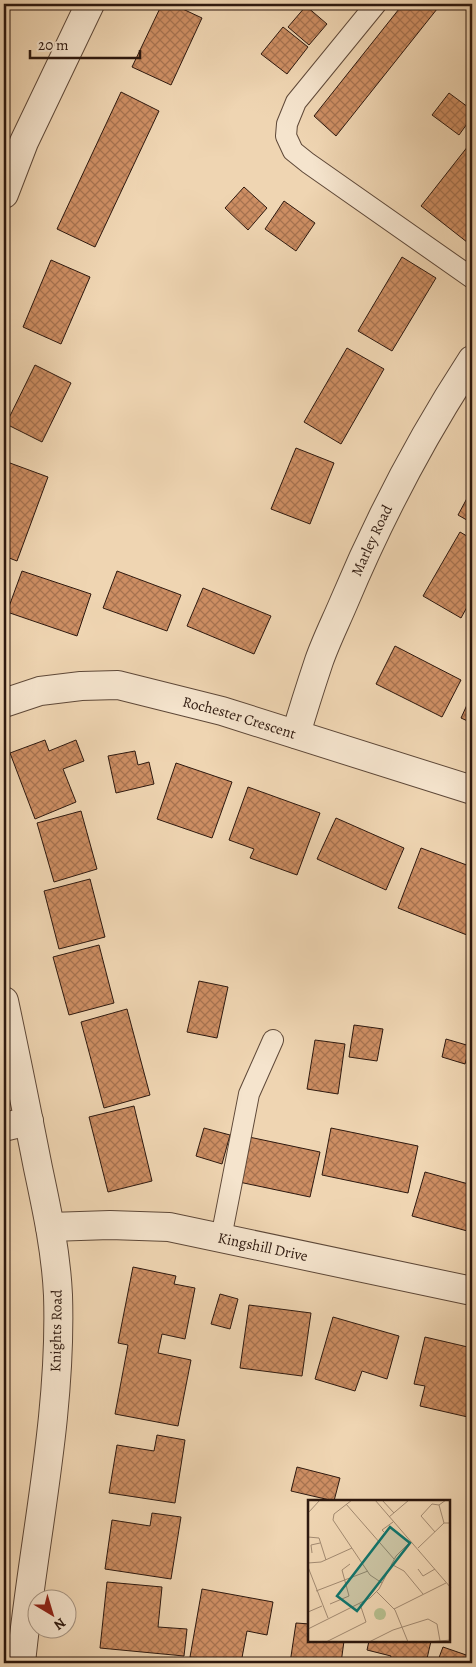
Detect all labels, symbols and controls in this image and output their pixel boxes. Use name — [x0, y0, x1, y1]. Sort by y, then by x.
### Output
scale bar — [30, 28, 140, 60]
text: 20 m — [38, 35, 69, 55]
street label: Marley Road — [346, 501, 397, 579]
street label: Rochester Crescent — [181, 692, 299, 744]
street label: Kingshill Drive — [216, 1228, 310, 1266]
street label: Knights Road — [45, 1289, 67, 1372]
inset map — [308, 1500, 451, 1642]
north arrow — [28, 1590, 78, 1640]
text: N — [50, 1613, 70, 1634]

